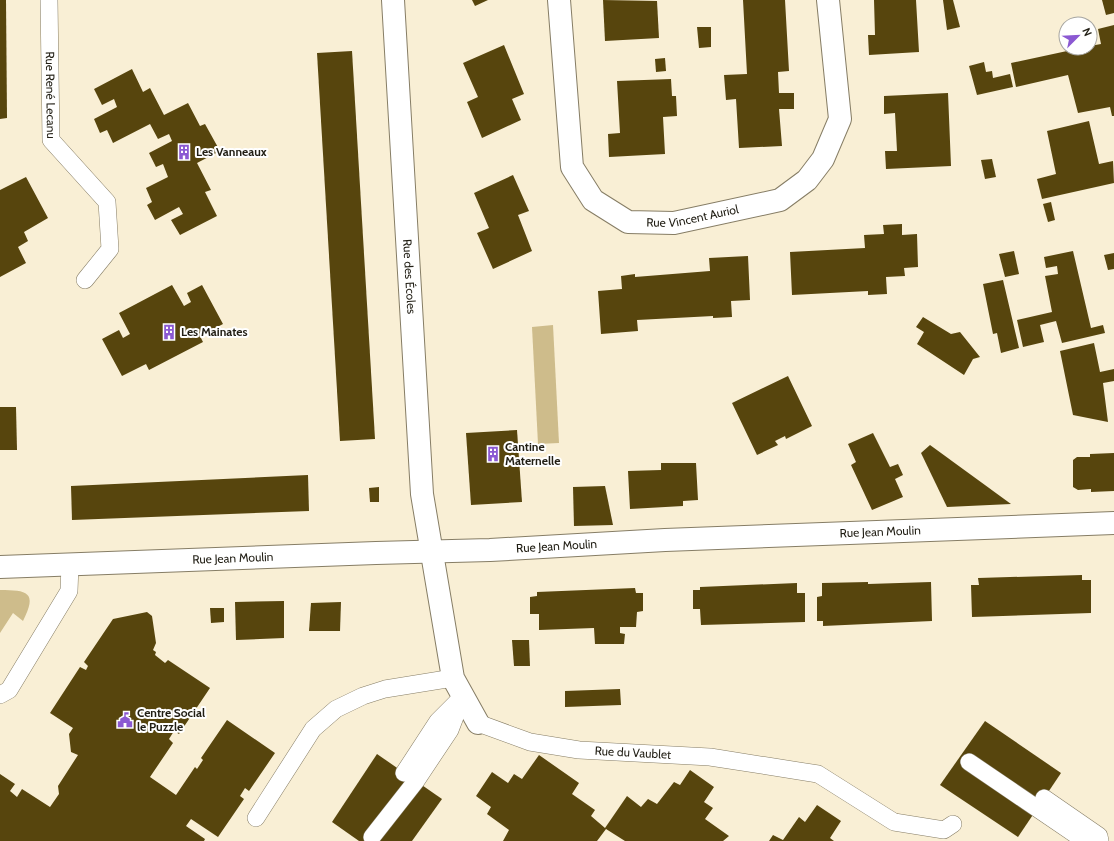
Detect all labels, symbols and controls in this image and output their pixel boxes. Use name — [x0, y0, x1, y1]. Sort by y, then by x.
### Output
north arrow — [1058, 16, 1098, 56]
text: N — [1079, 26, 1095, 38]
street label: Rue René Lecanu — [43, 51, 59, 139]
building icon: Les Vanneaux — [175, 143, 193, 161]
place label: Les Vanneaux — [196, 144, 267, 159]
street label: Rue Vincent Auriol — [646, 201, 740, 230]
street label: Rue des Écoles — [400, 239, 419, 314]
building icon: Les Mainates — [160, 323, 178, 341]
place label: Les Mainates — [181, 324, 248, 339]
place label: Cantine Maternelle — [505, 439, 560, 468]
building icon: Cantine Maternelle — [484, 445, 502, 463]
street label: Rue Jean Moulin — [839, 522, 921, 540]
street label: Rue Jean Moulin — [516, 536, 598, 555]
street label: Rue Jean Moulin — [192, 549, 274, 567]
place label: Centre Social le Puzzle — [137, 705, 205, 734]
public building icon: Centre Social le Puzzle — [116, 711, 134, 729]
street label: Rue du Vaublet — [594, 743, 672, 762]

